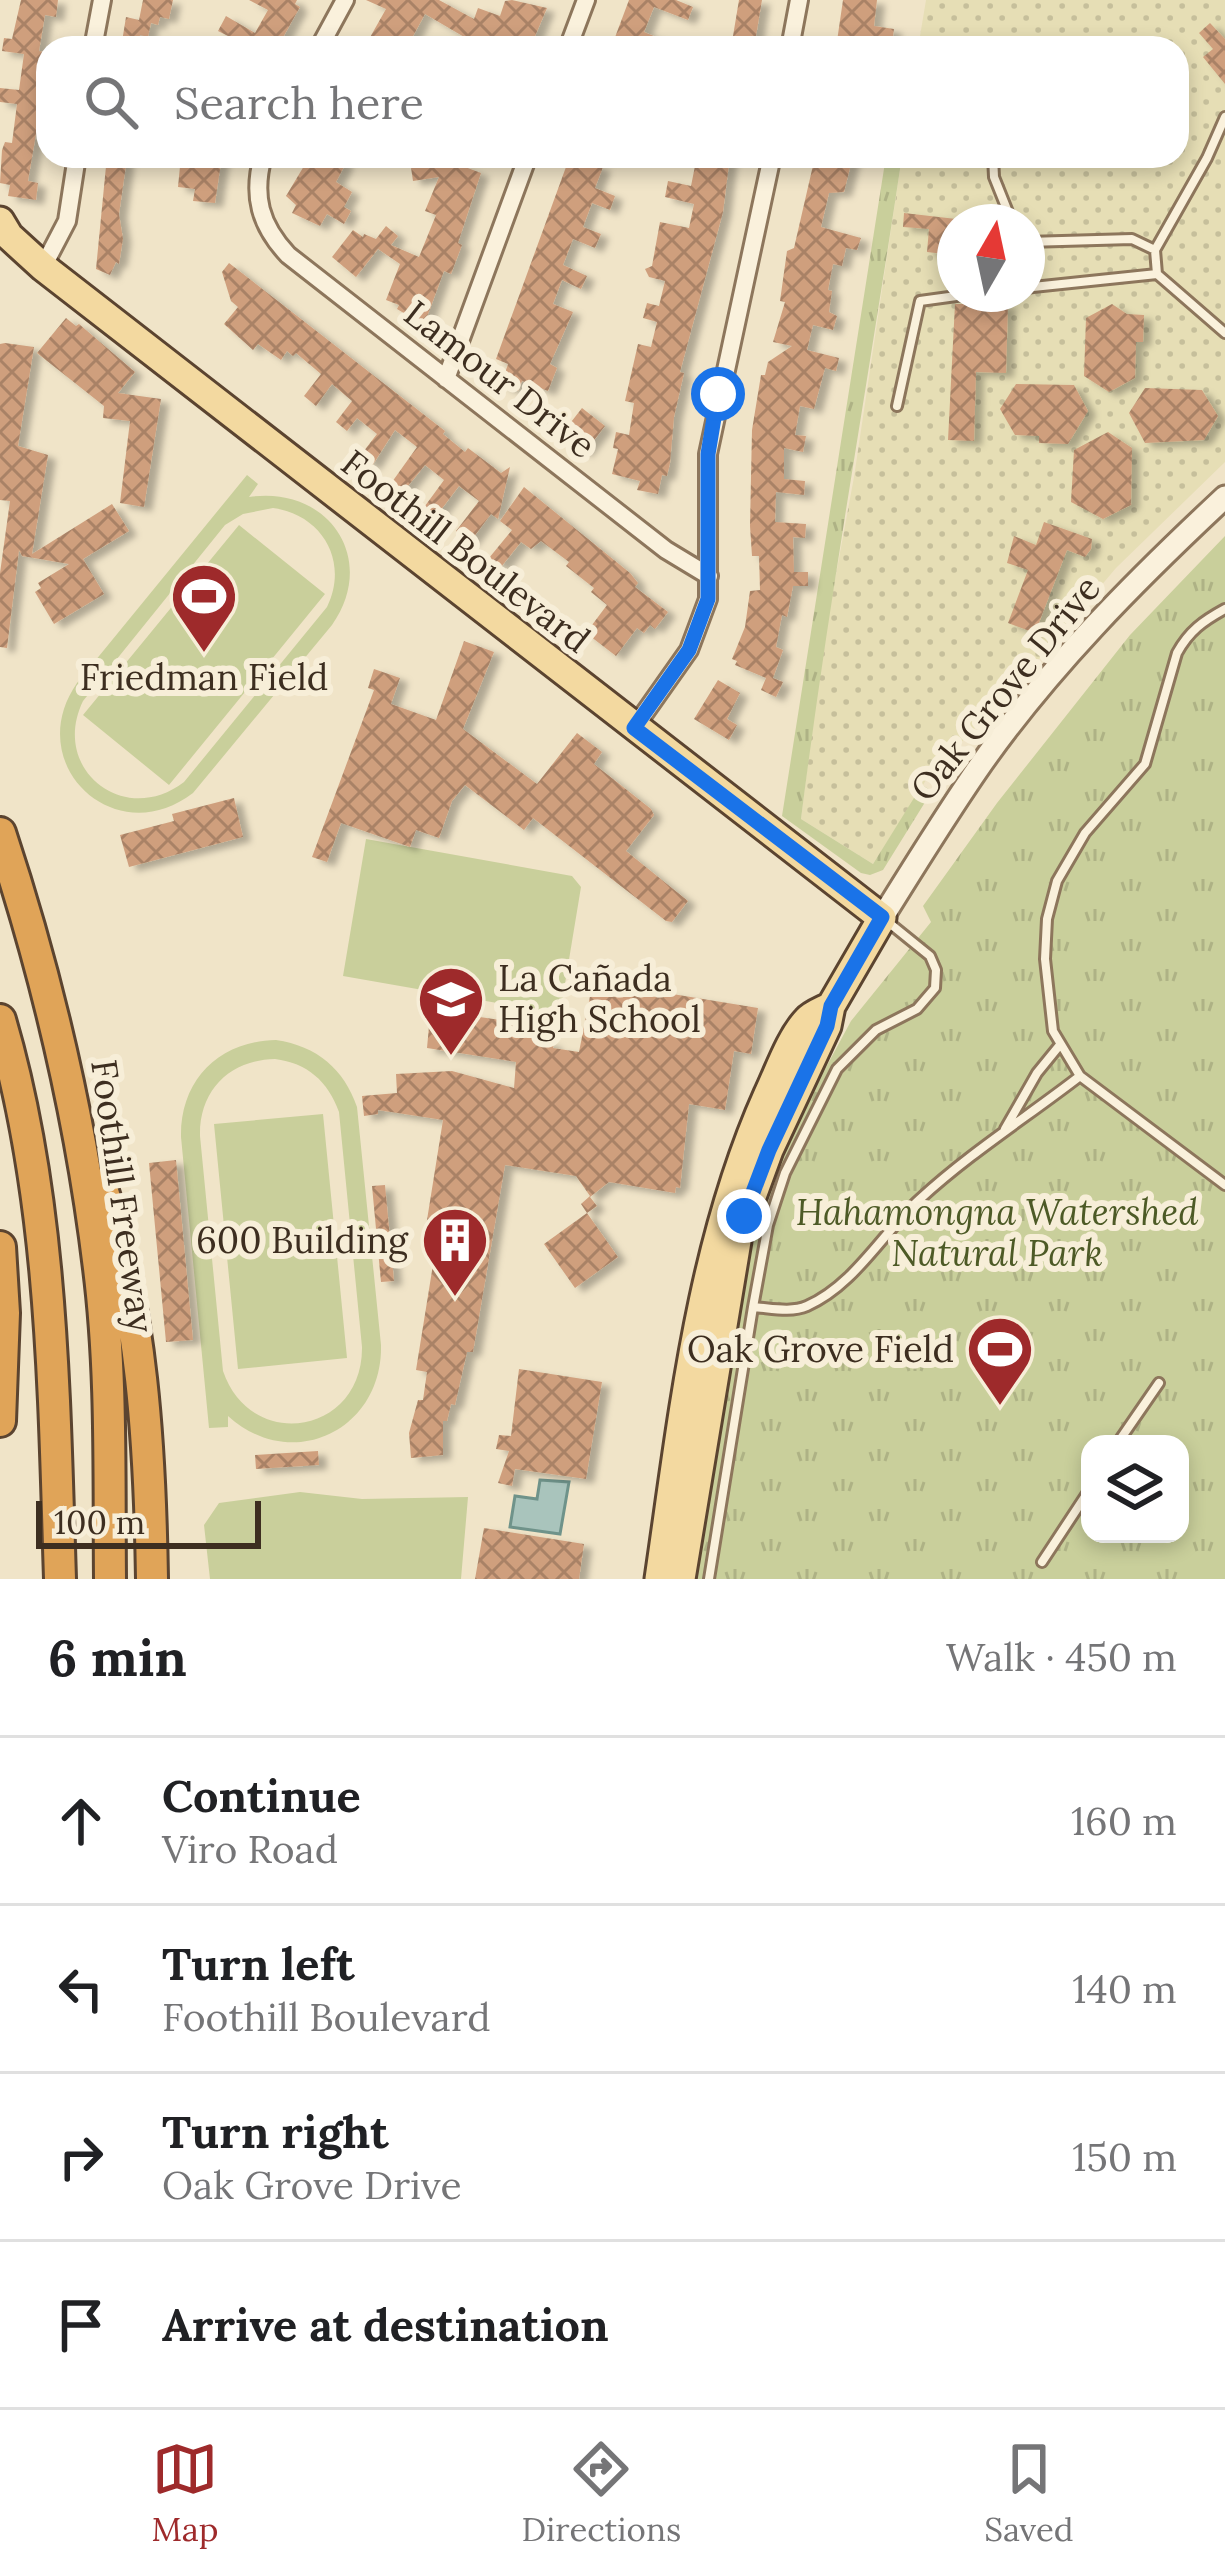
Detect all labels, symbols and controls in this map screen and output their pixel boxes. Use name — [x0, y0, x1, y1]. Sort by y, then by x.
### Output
search box — [36, 36, 1189, 168]
icon: search — [78, 69, 144, 135]
text: Search here — [174, 74, 424, 131]
north arrow — [937, 204, 1045, 312]
street label: Lamour Drive — [395, 290, 605, 468]
route start — [691, 367, 745, 421]
street label: Foothill Boulevard — [332, 440, 600, 662]
sports icon: Friedman Field — [169, 561, 239, 655]
street label: Oak Grove Drive — [900, 566, 1110, 810]
place label: Friedman Field — [80, 654, 328, 700]
place label: La Cañada High School — [498, 955, 701, 1042]
school or university icon: La Cañada High School — [416, 964, 486, 1058]
street label: Foothill Freeway — [81, 1057, 165, 1335]
route end — [717, 1189, 771, 1243]
park label: Hahamongna Watershed Natural Park — [796, 1189, 1198, 1276]
building icon: 600 Building — [420, 1205, 490, 1299]
place label: 600 Building — [196, 1217, 409, 1263]
sports icon: Oak Grove Field — [965, 1314, 1035, 1408]
place label: Oak Grove Field — [687, 1326, 954, 1372]
map controls — [1081, 1435, 1189, 1543]
button: layers — [1081, 1435, 1189, 1543]
scale bar — [36, 1495, 261, 1548]
text: 100 m — [54, 1501, 145, 1543]
text: 6 min — [48, 1625, 187, 1690]
text: Walk · 450 m — [946, 1632, 1177, 1682]
text: Continue — [162, 1767, 361, 1824]
icon: ahead — [48, 1788, 114, 1854]
text: 160 m — [1071, 1796, 1177, 1846]
text: Viro Road — [162, 1824, 338, 1874]
text: Turn left — [162, 1935, 355, 1992]
icon: left — [48, 1956, 114, 2022]
text: 140 m — [1072, 1964, 1177, 2014]
text: Foothill Boulevard — [162, 1992, 491, 2042]
text: Turn right — [162, 2103, 389, 2160]
icon: right — [48, 2124, 114, 2190]
text: 150 m — [1072, 2132, 1177, 2182]
text: Oak Grove Drive — [162, 2160, 462, 2210]
icon: arrive — [48, 2292, 114, 2358]
text: Arrive at destination — [162, 2296, 609, 2353]
tab: Map — [151, 2436, 219, 2550]
tab: Directions — [522, 2436, 681, 2550]
tab: Saved — [984, 2436, 1073, 2550]

